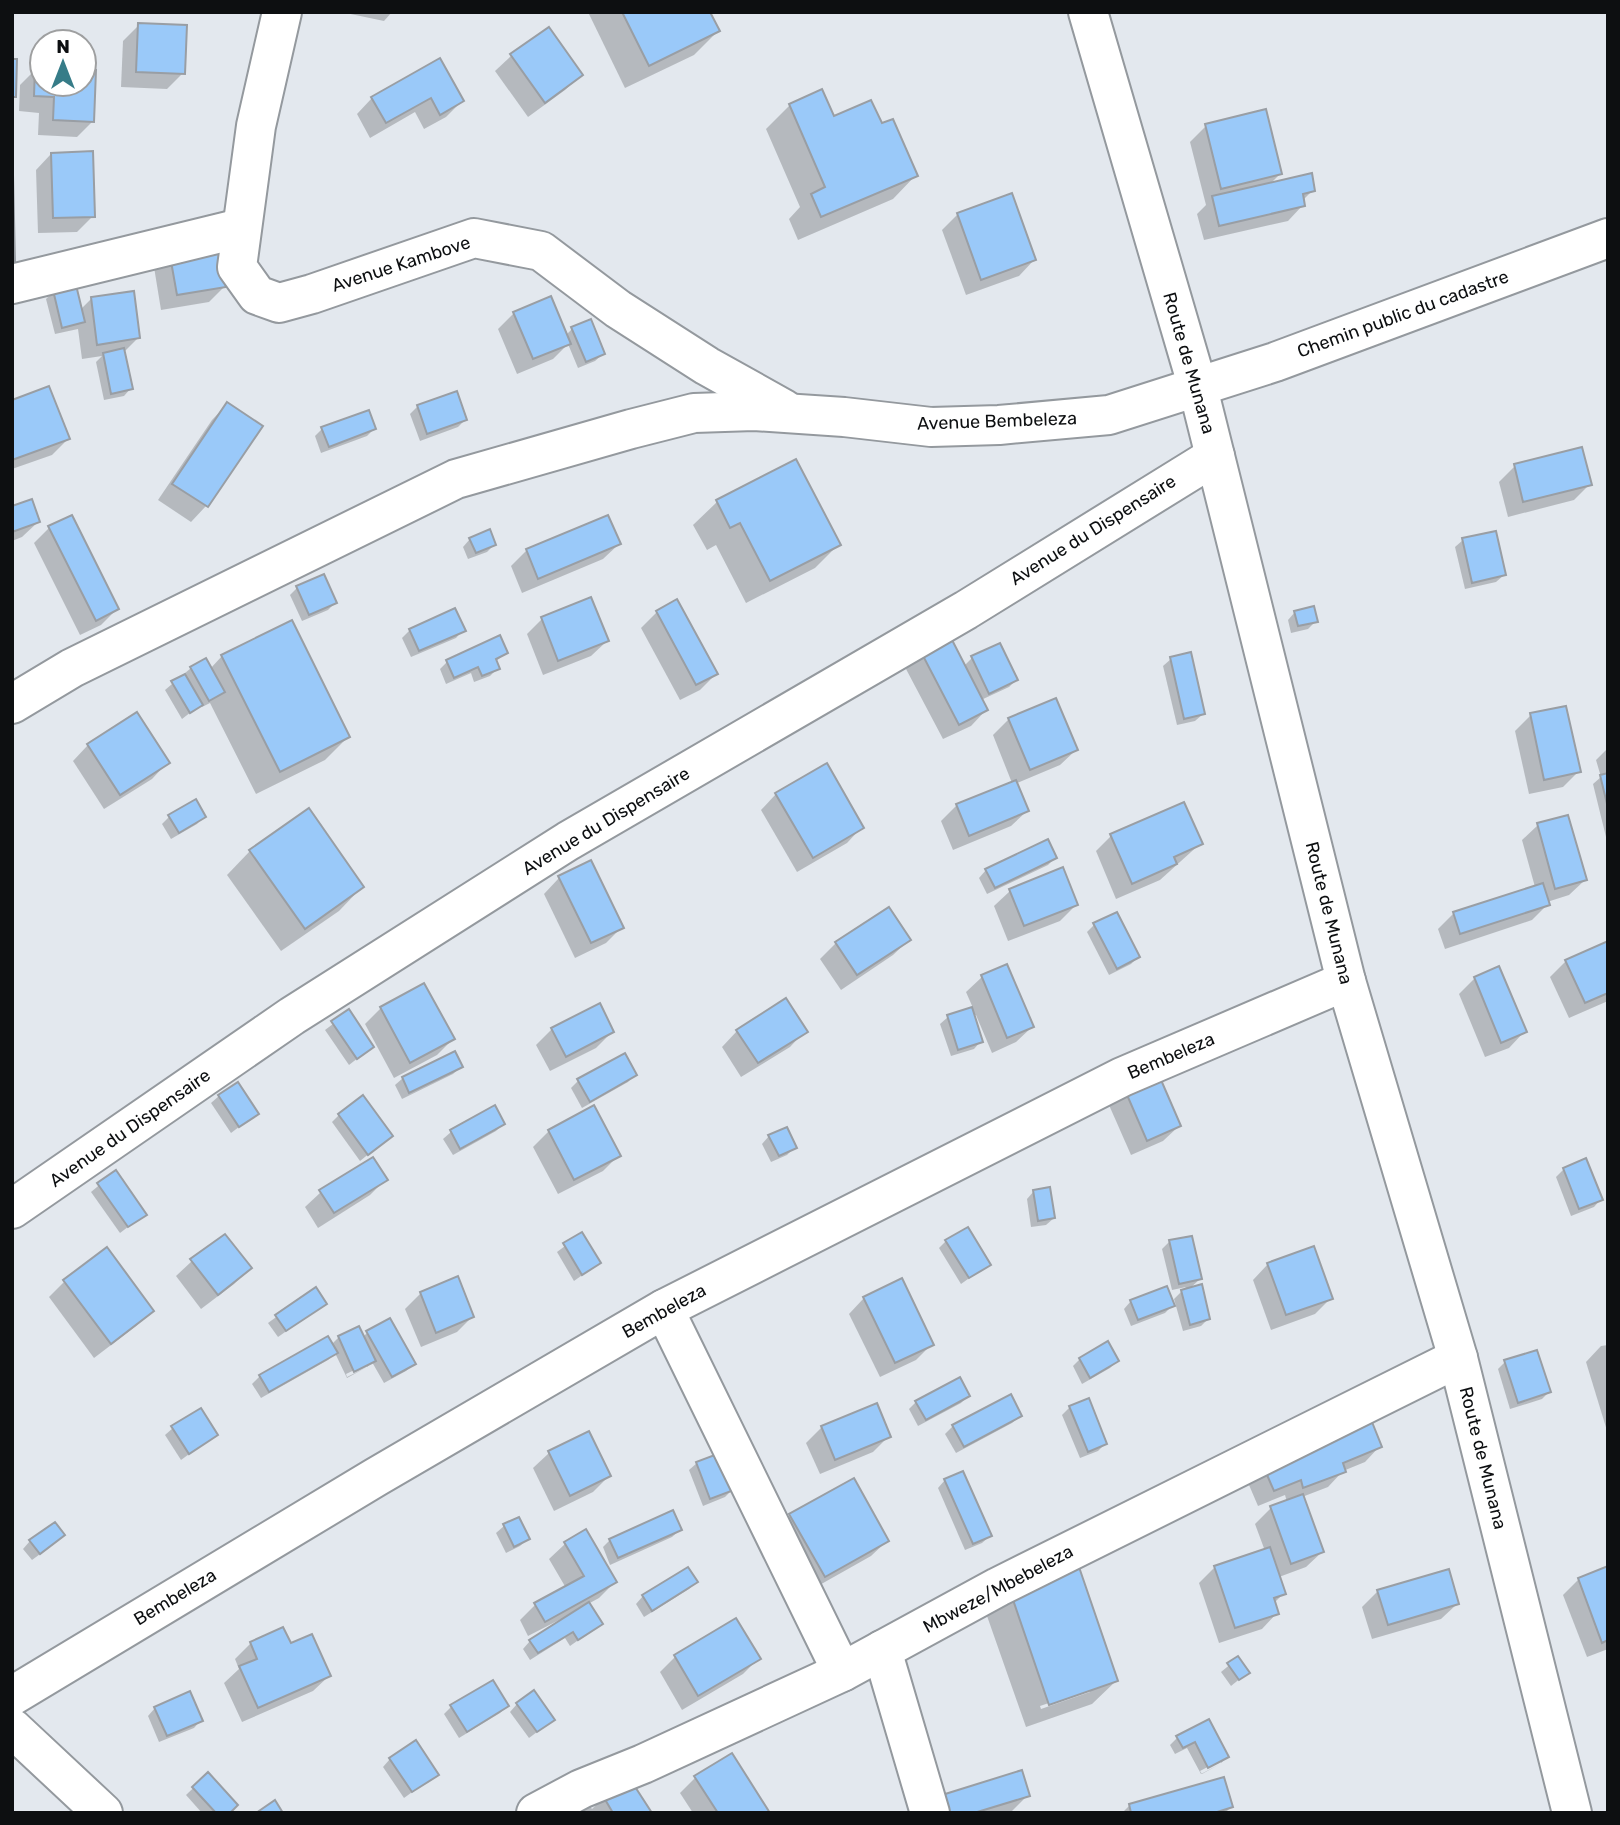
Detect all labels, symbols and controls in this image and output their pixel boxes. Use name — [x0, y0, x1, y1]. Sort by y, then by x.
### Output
north arrow — [28, 28, 98, 98]
text: N — [56, 35, 70, 58]
street label: Avenue Kambove — [329, 231, 473, 297]
street label: Chemin public du cadastre — [1294, 265, 1512, 363]
street label: Route de Munana — [1158, 290, 1220, 436]
street label: Avenue Bembeleza — [917, 407, 1077, 435]
street label: Avenue du Dispensaire — [1006, 470, 1180, 590]
street label: Avenue du Dispensaire — [518, 762, 694, 880]
street label: Route de Munana — [1301, 839, 1357, 987]
street label: Bembeleza — [1124, 1028, 1218, 1084]
street label: Avenue du Dispensaire — [45, 1064, 215, 1192]
street label: Bembeleza — [618, 1279, 710, 1343]
street label: Route de Munana — [1455, 1384, 1511, 1532]
street label: Mbweze/Mbebeleza — [919, 1540, 1077, 1638]
street label: Bembeleza — [130, 1564, 220, 1630]

